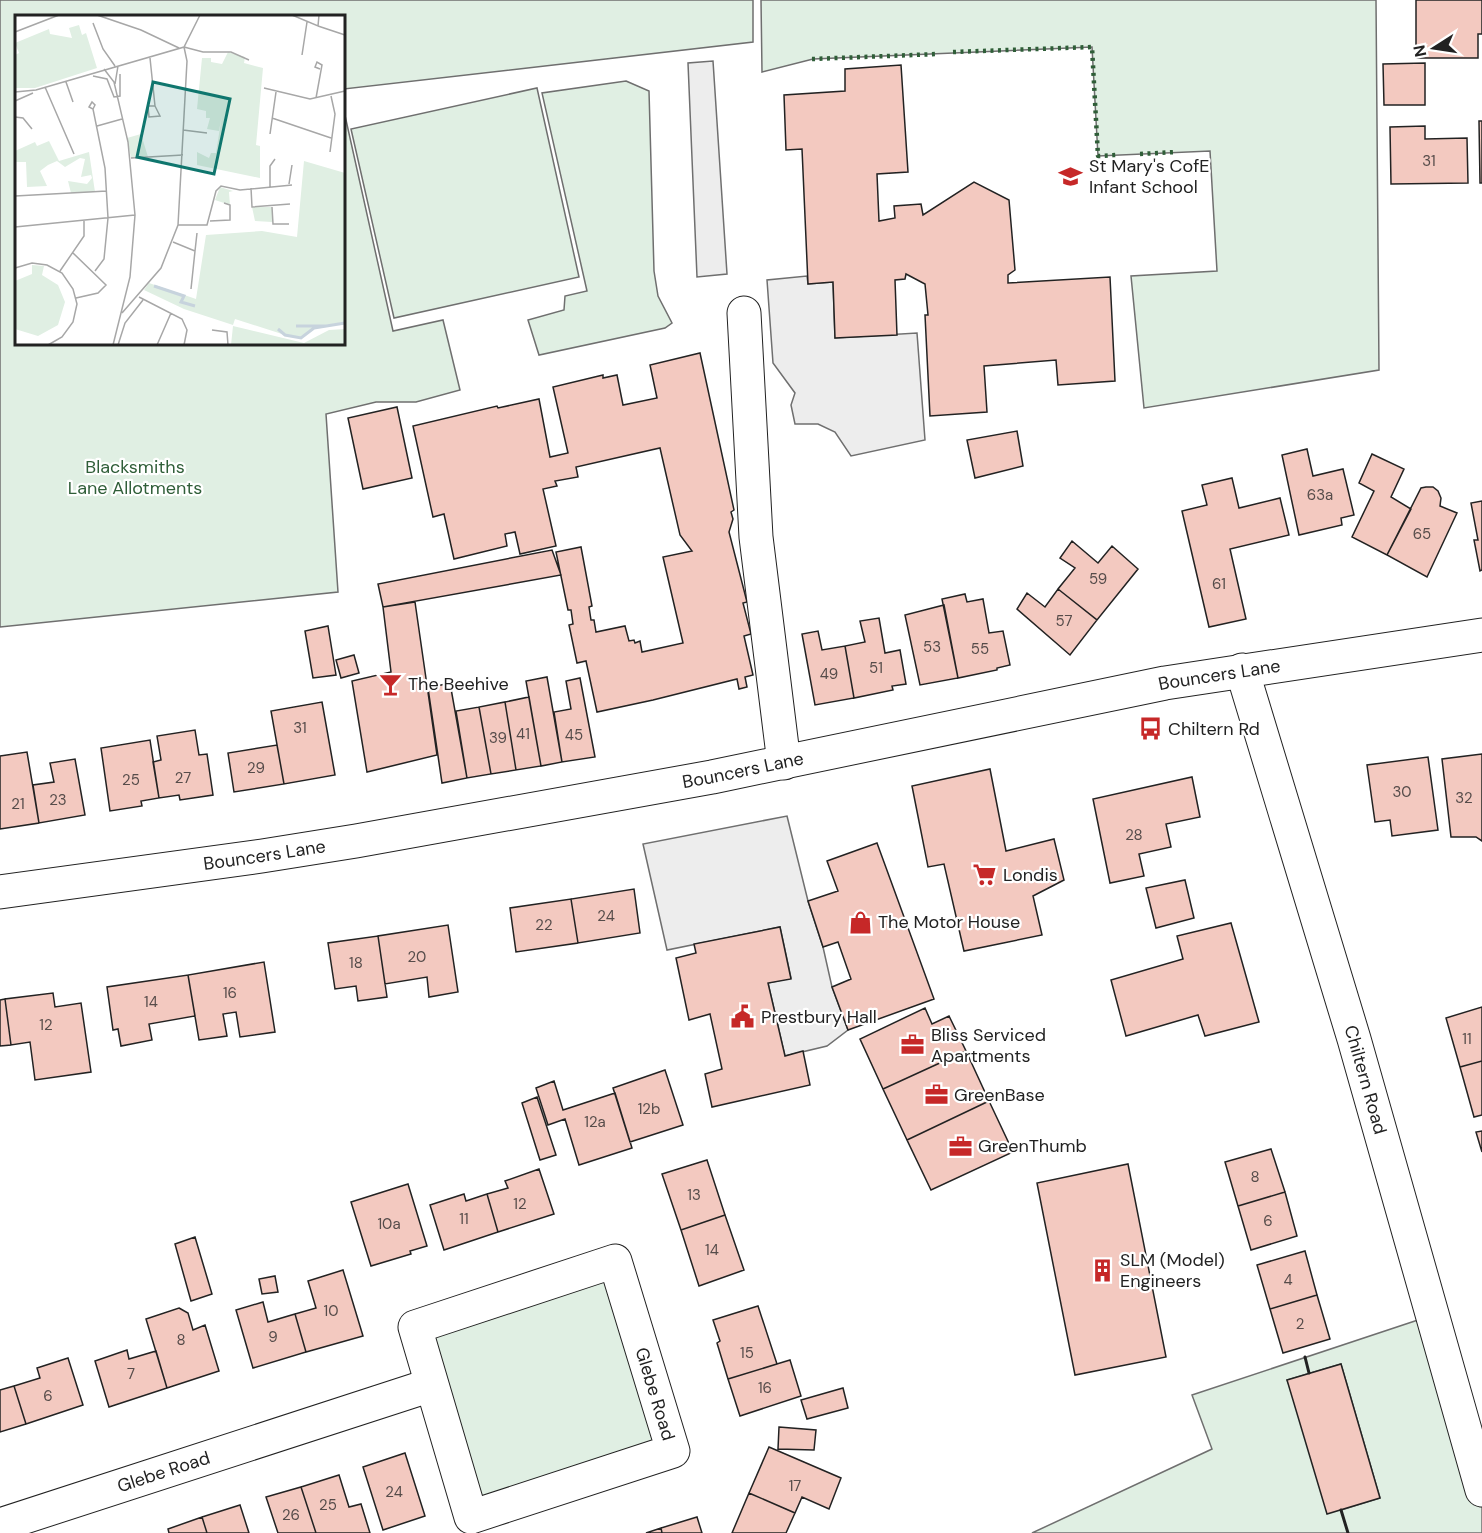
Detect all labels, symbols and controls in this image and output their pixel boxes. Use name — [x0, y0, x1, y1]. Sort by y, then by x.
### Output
inset map — [15, 15, 345, 345]
north arrow — [1404, 18, 1464, 78]
text: N — [1408, 43, 1431, 59]
house number: 31 — [1422, 151, 1436, 171]
place label: St Mary's CofE Infant School — [1089, 154, 1209, 199]
school or university icon: St Mary's CofE Infant School — [1058, 163, 1084, 189]
park label: Blacksmiths Lane Allotments — [68, 455, 202, 500]
house number: 63a — [1307, 485, 1333, 505]
house number: 65 — [1413, 524, 1431, 544]
house number: 59 — [1089, 569, 1107, 589]
house number: 61 — [1212, 574, 1226, 594]
house number: 57 — [1056, 611, 1072, 631]
house number: 53 — [923, 637, 941, 657]
house number: 55 — [971, 639, 989, 659]
street label: Bouncers Lane — [1156, 654, 1282, 696]
house number: 51 — [869, 658, 883, 678]
house number: 49 — [820, 664, 838, 684]
bar icon: The Beehive — [377, 671, 403, 697]
place label: The Beehive — [408, 672, 509, 696]
bus stop icon: Chiltern Rd — [1137, 716, 1163, 742]
place label: Chiltern Rd — [1168, 717, 1260, 741]
house number: 31 — [293, 718, 307, 738]
house number: 41 — [516, 724, 530, 744]
house number: 45 — [565, 725, 583, 745]
house number: 39 — [489, 728, 507, 748]
street label: Bouncers Lane — [680, 746, 806, 794]
house number: 29 — [247, 758, 265, 778]
house number: 27 — [175, 768, 191, 788]
house number: 25 — [122, 770, 140, 790]
house number: 30 — [1392, 782, 1412, 802]
house number: 32 — [1455, 788, 1473, 808]
house number: 23 — [49, 790, 67, 810]
house number: 21 — [11, 794, 25, 814]
house number: 28 — [1125, 825, 1143, 845]
street label: Bouncers Lane — [202, 834, 327, 876]
supermarket icon: Londis — [972, 862, 998, 888]
place label: Londis — [1003, 863, 1058, 887]
house number: 24 — [597, 906, 615, 926]
shop icon: The Motor House — [847, 909, 873, 935]
place label: The Motor House — [878, 910, 1020, 934]
house number: 22 — [535, 915, 553, 935]
house number: 20 — [408, 947, 426, 967]
house number: 18 — [349, 953, 363, 973]
house number: 16 — [223, 983, 237, 1003]
house number: 14 — [144, 992, 158, 1012]
public building icon: Prestbury Hall — [730, 1004, 756, 1030]
place label: Prestbury Hall — [761, 1005, 877, 1029]
house number: 12 — [39, 1015, 53, 1035]
street label: Chiltern Road — [1339, 1022, 1392, 1137]
place label: Bliss Serviced Apartments — [931, 1023, 1046, 1068]
house number: 11 — [1462, 1029, 1472, 1049]
office icon: Bliss Serviced Apartments — [900, 1032, 926, 1058]
office icon: GreenBase — [923, 1082, 949, 1108]
place label: GreenBase — [954, 1083, 1045, 1107]
house number: 12b — [638, 1099, 660, 1119]
house number: 12a — [584, 1112, 606, 1132]
office icon: GreenThumb — [947, 1133, 973, 1159]
place label: GreenThumb — [978, 1134, 1087, 1158]
house number: 8 — [1250, 1167, 1260, 1187]
house number: 13 — [687, 1185, 701, 1205]
house number: 12 — [513, 1194, 527, 1214]
house number: 11 — [459, 1209, 469, 1229]
house number: 6 — [1263, 1211, 1273, 1231]
house number: 10a — [377, 1214, 401, 1234]
house number: 14 — [705, 1240, 719, 1260]
place label: SLM (Model) Engineers — [1120, 1248, 1225, 1293]
building icon: SLM (Model) Engineers — [1089, 1257, 1115, 1283]
house number: 4 — [1283, 1270, 1293, 1290]
house number: 10 — [324, 1301, 338, 1321]
house number: 2 — [1296, 1314, 1304, 1334]
house number: 9 — [268, 1327, 278, 1347]
house number: 8 — [176, 1330, 186, 1350]
house number: 15 — [740, 1343, 754, 1363]
street label: Glebe Road — [629, 1345, 681, 1443]
house number: 7 — [127, 1364, 135, 1384]
house number: 16 — [758, 1378, 772, 1398]
house number: 6 — [43, 1386, 53, 1406]
street label: Glebe Road — [114, 1446, 213, 1498]
house number: 17 — [789, 1476, 801, 1496]
house number: 24 — [385, 1482, 403, 1502]
house number: 25 — [319, 1495, 337, 1515]
house number: 26 — [282, 1505, 300, 1525]

